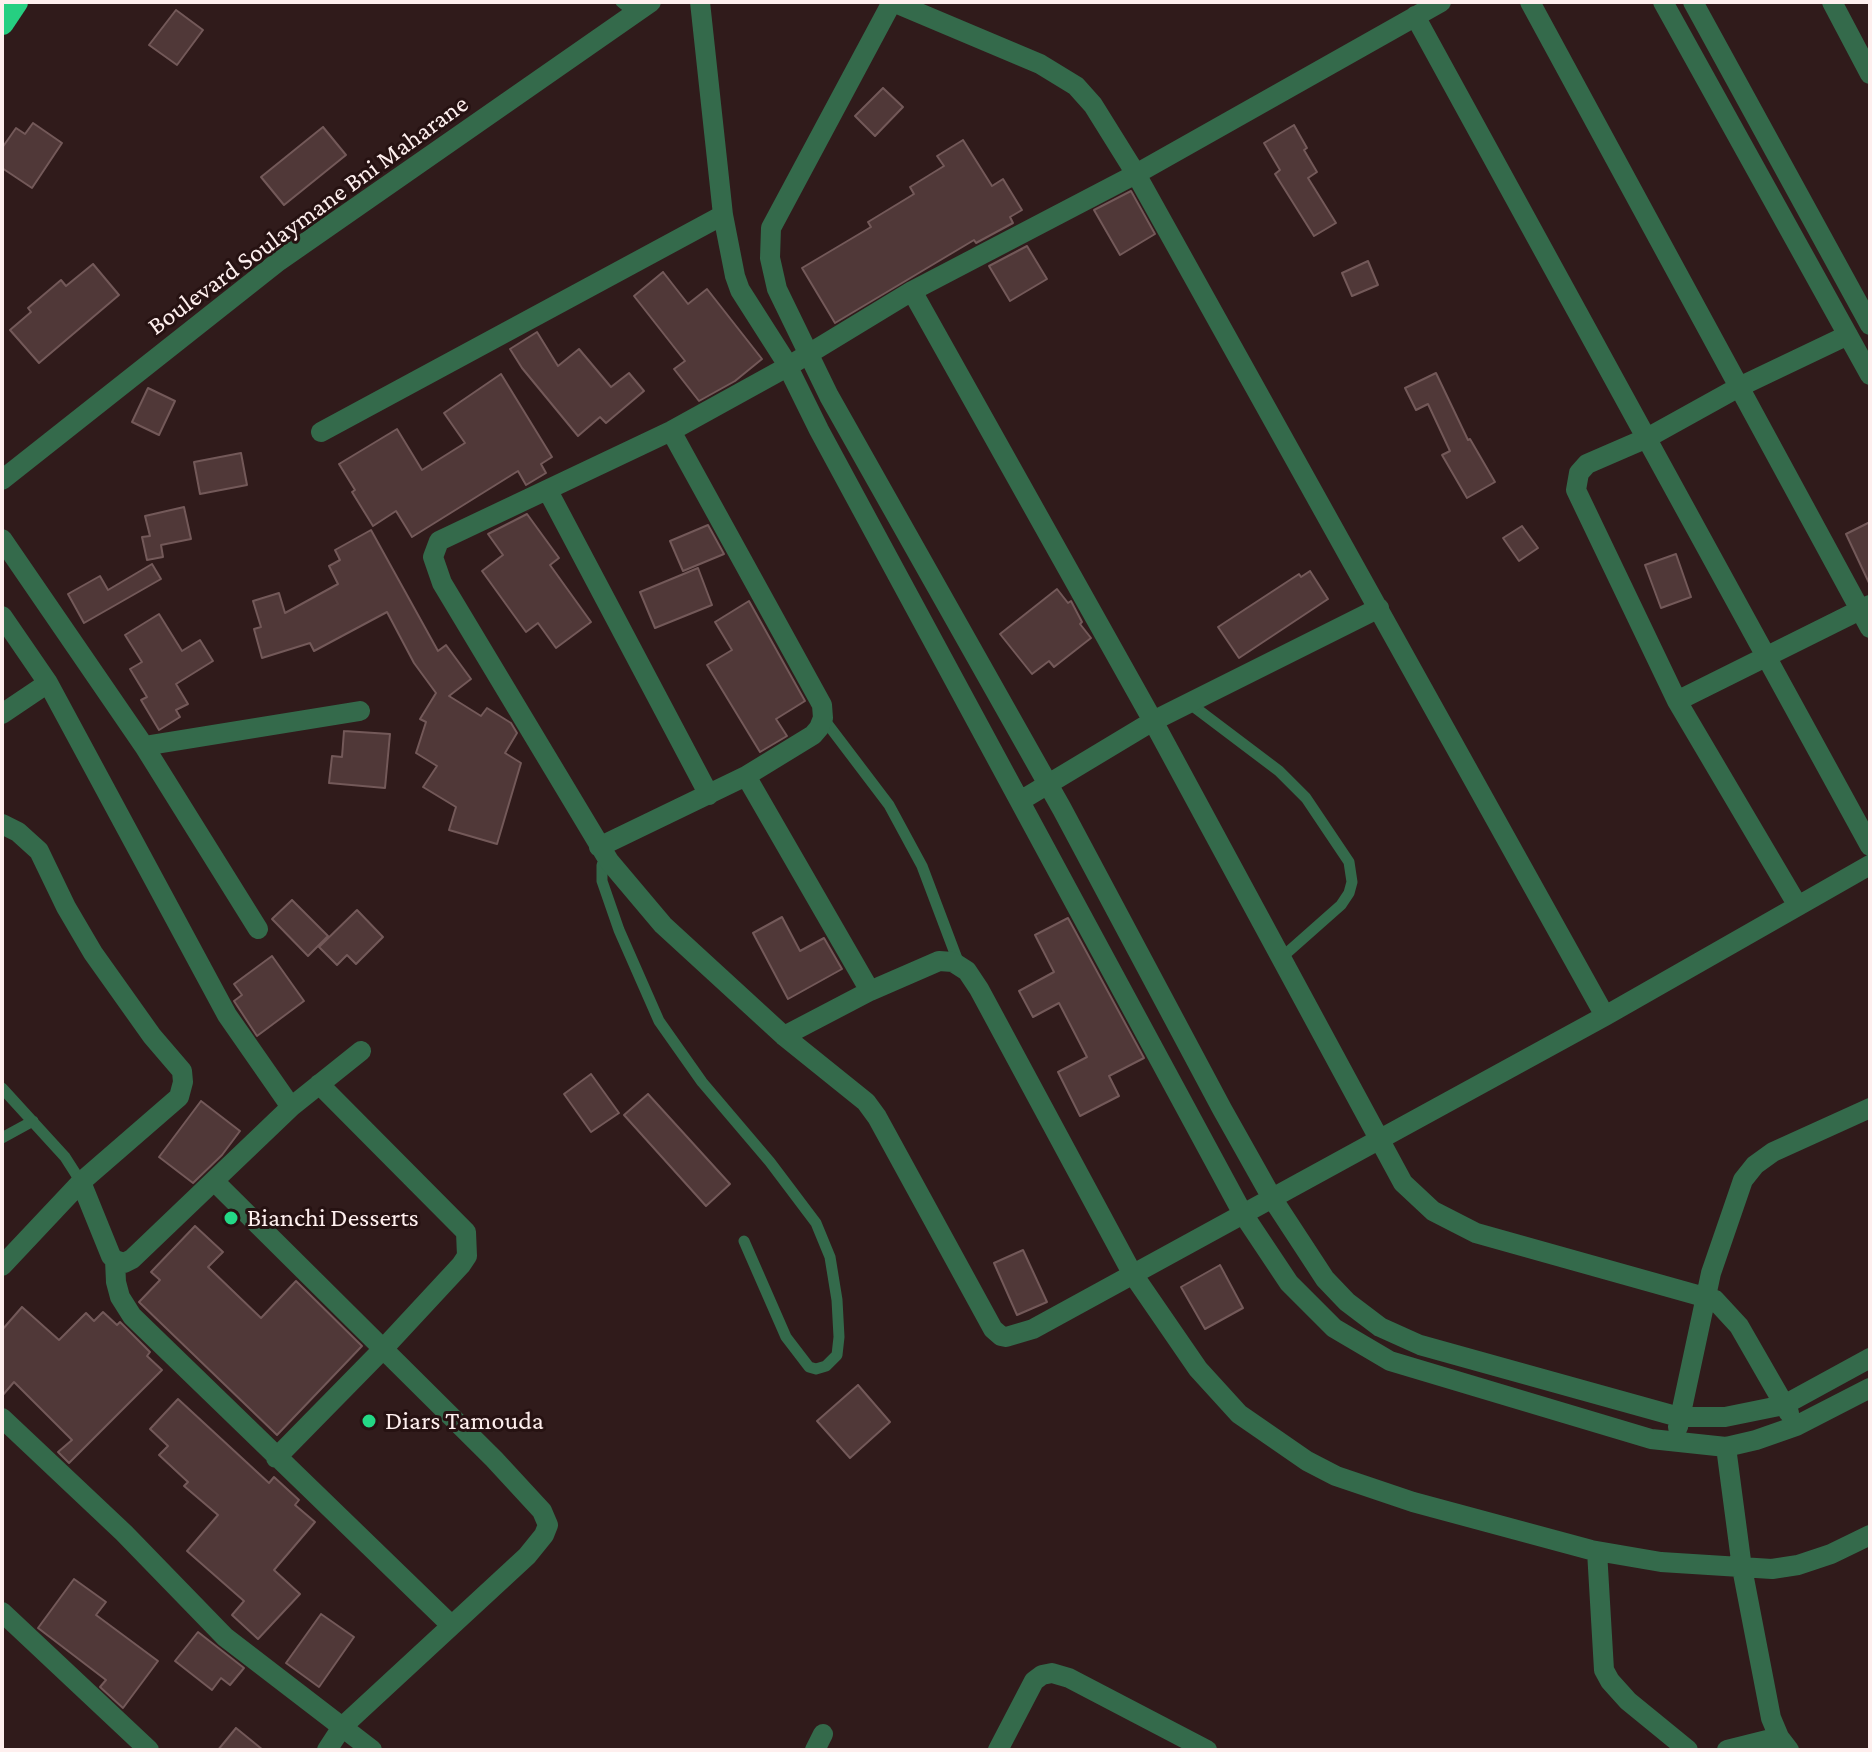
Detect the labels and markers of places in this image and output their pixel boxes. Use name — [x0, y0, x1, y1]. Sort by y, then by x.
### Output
place label: Bianchi Desserts — [247, 1202, 419, 1234]
marker: Bianchi Desserts — [222, 1209, 240, 1227]
place label: Diars Tamouda — [385, 1405, 544, 1437]
marker: Diars Tamouda — [360, 1412, 378, 1430]

